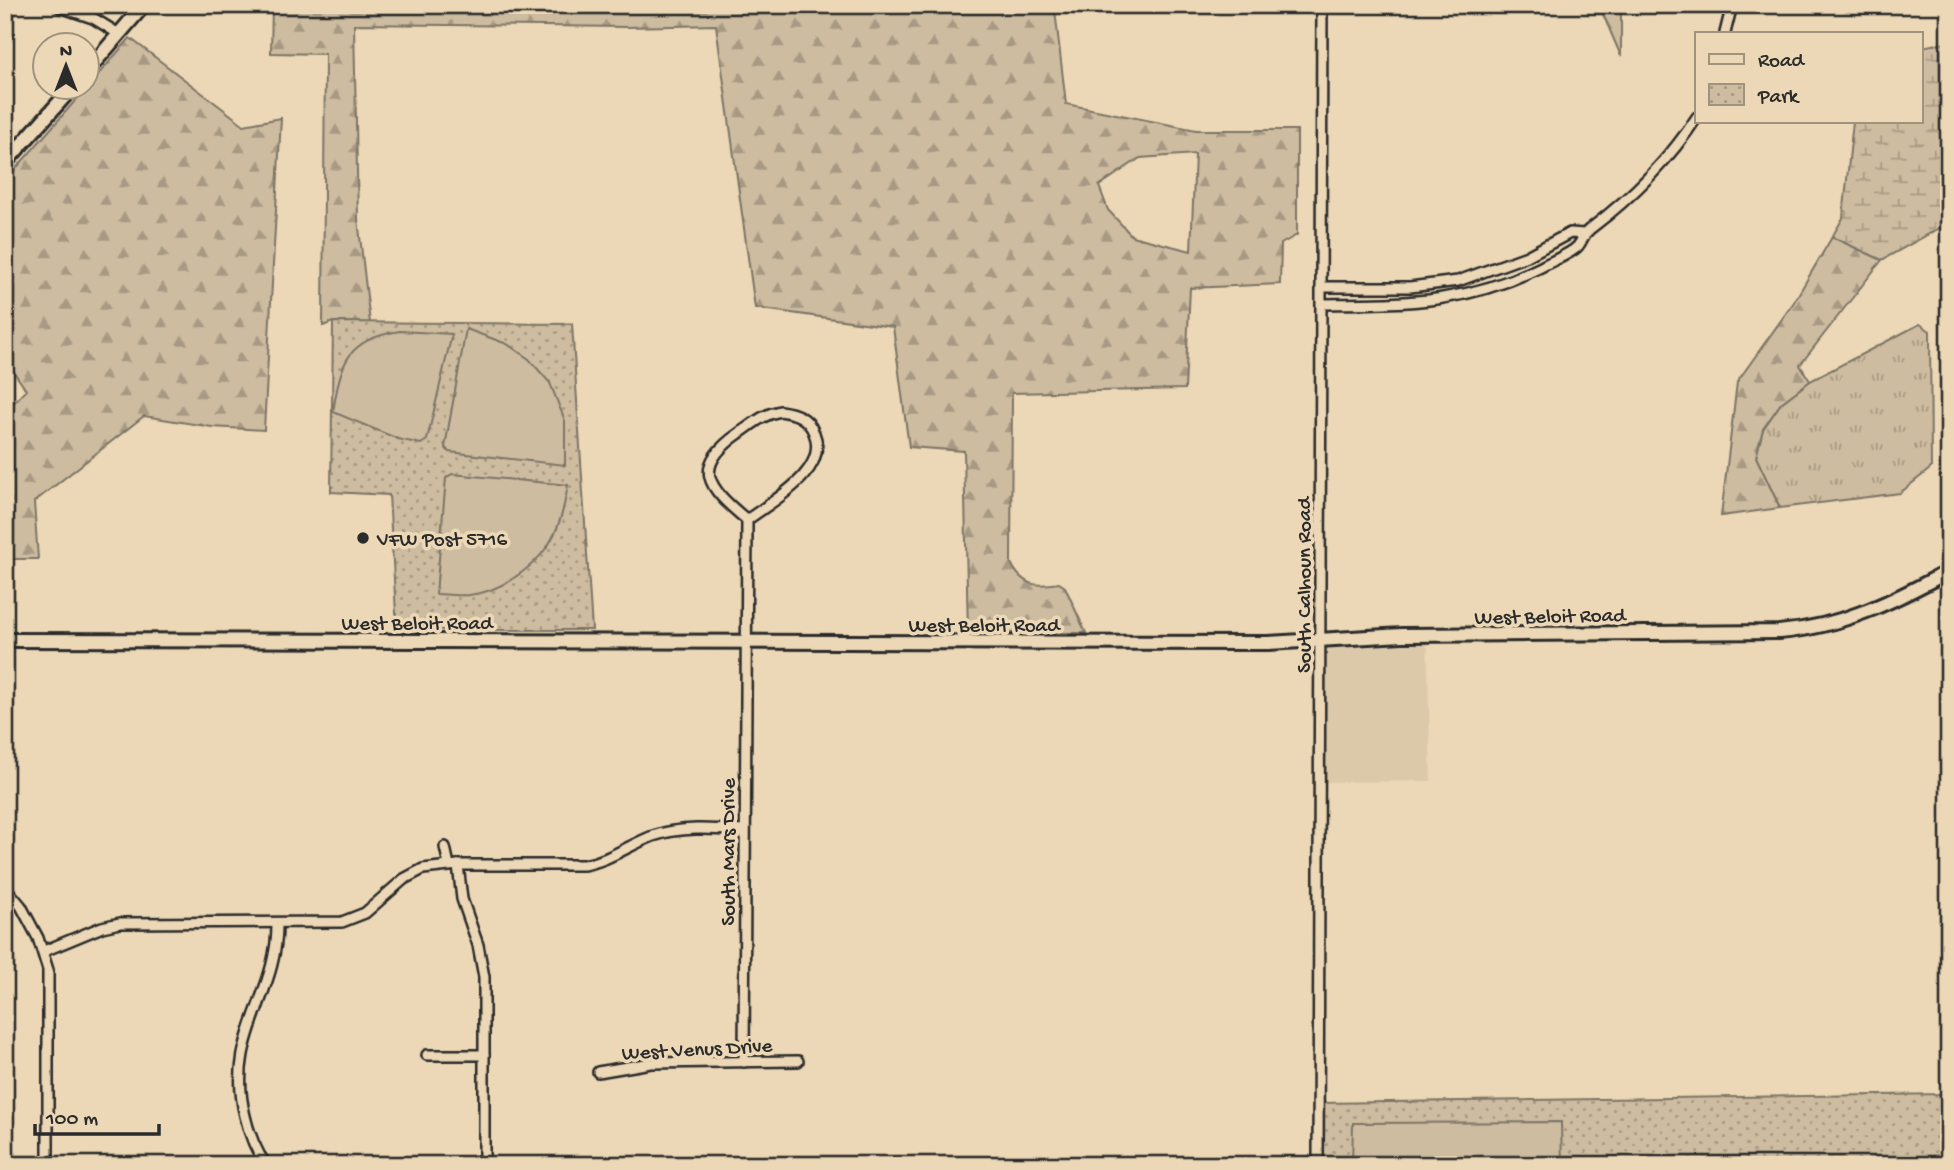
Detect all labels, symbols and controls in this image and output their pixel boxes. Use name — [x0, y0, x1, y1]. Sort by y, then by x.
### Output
north arrow — [32, 32, 102, 102]
legend — [1695, 32, 1923, 122]
text: N — [60, 41, 72, 64]
text: Road — [1758, 50, 1806, 75]
text: Park — [1757, 86, 1801, 111]
street label: South Calhoun Road — [1294, 495, 1319, 673]
place label: VFW Post 5716 — [376, 529, 507, 554]
marker: VFW Post 5716 — [355, 530, 371, 546]
street label: West Beloit Road — [1474, 605, 1627, 632]
street label: West Beloit Road — [341, 613, 494, 638]
street label: West Beloit Road — [908, 615, 1061, 640]
street label: South Mars Drive — [718, 777, 743, 926]
street label: West Venus Drive — [621, 1035, 774, 1068]
scale bar — [35, 1093, 159, 1137]
text: 100 m — [45, 1108, 98, 1133]

